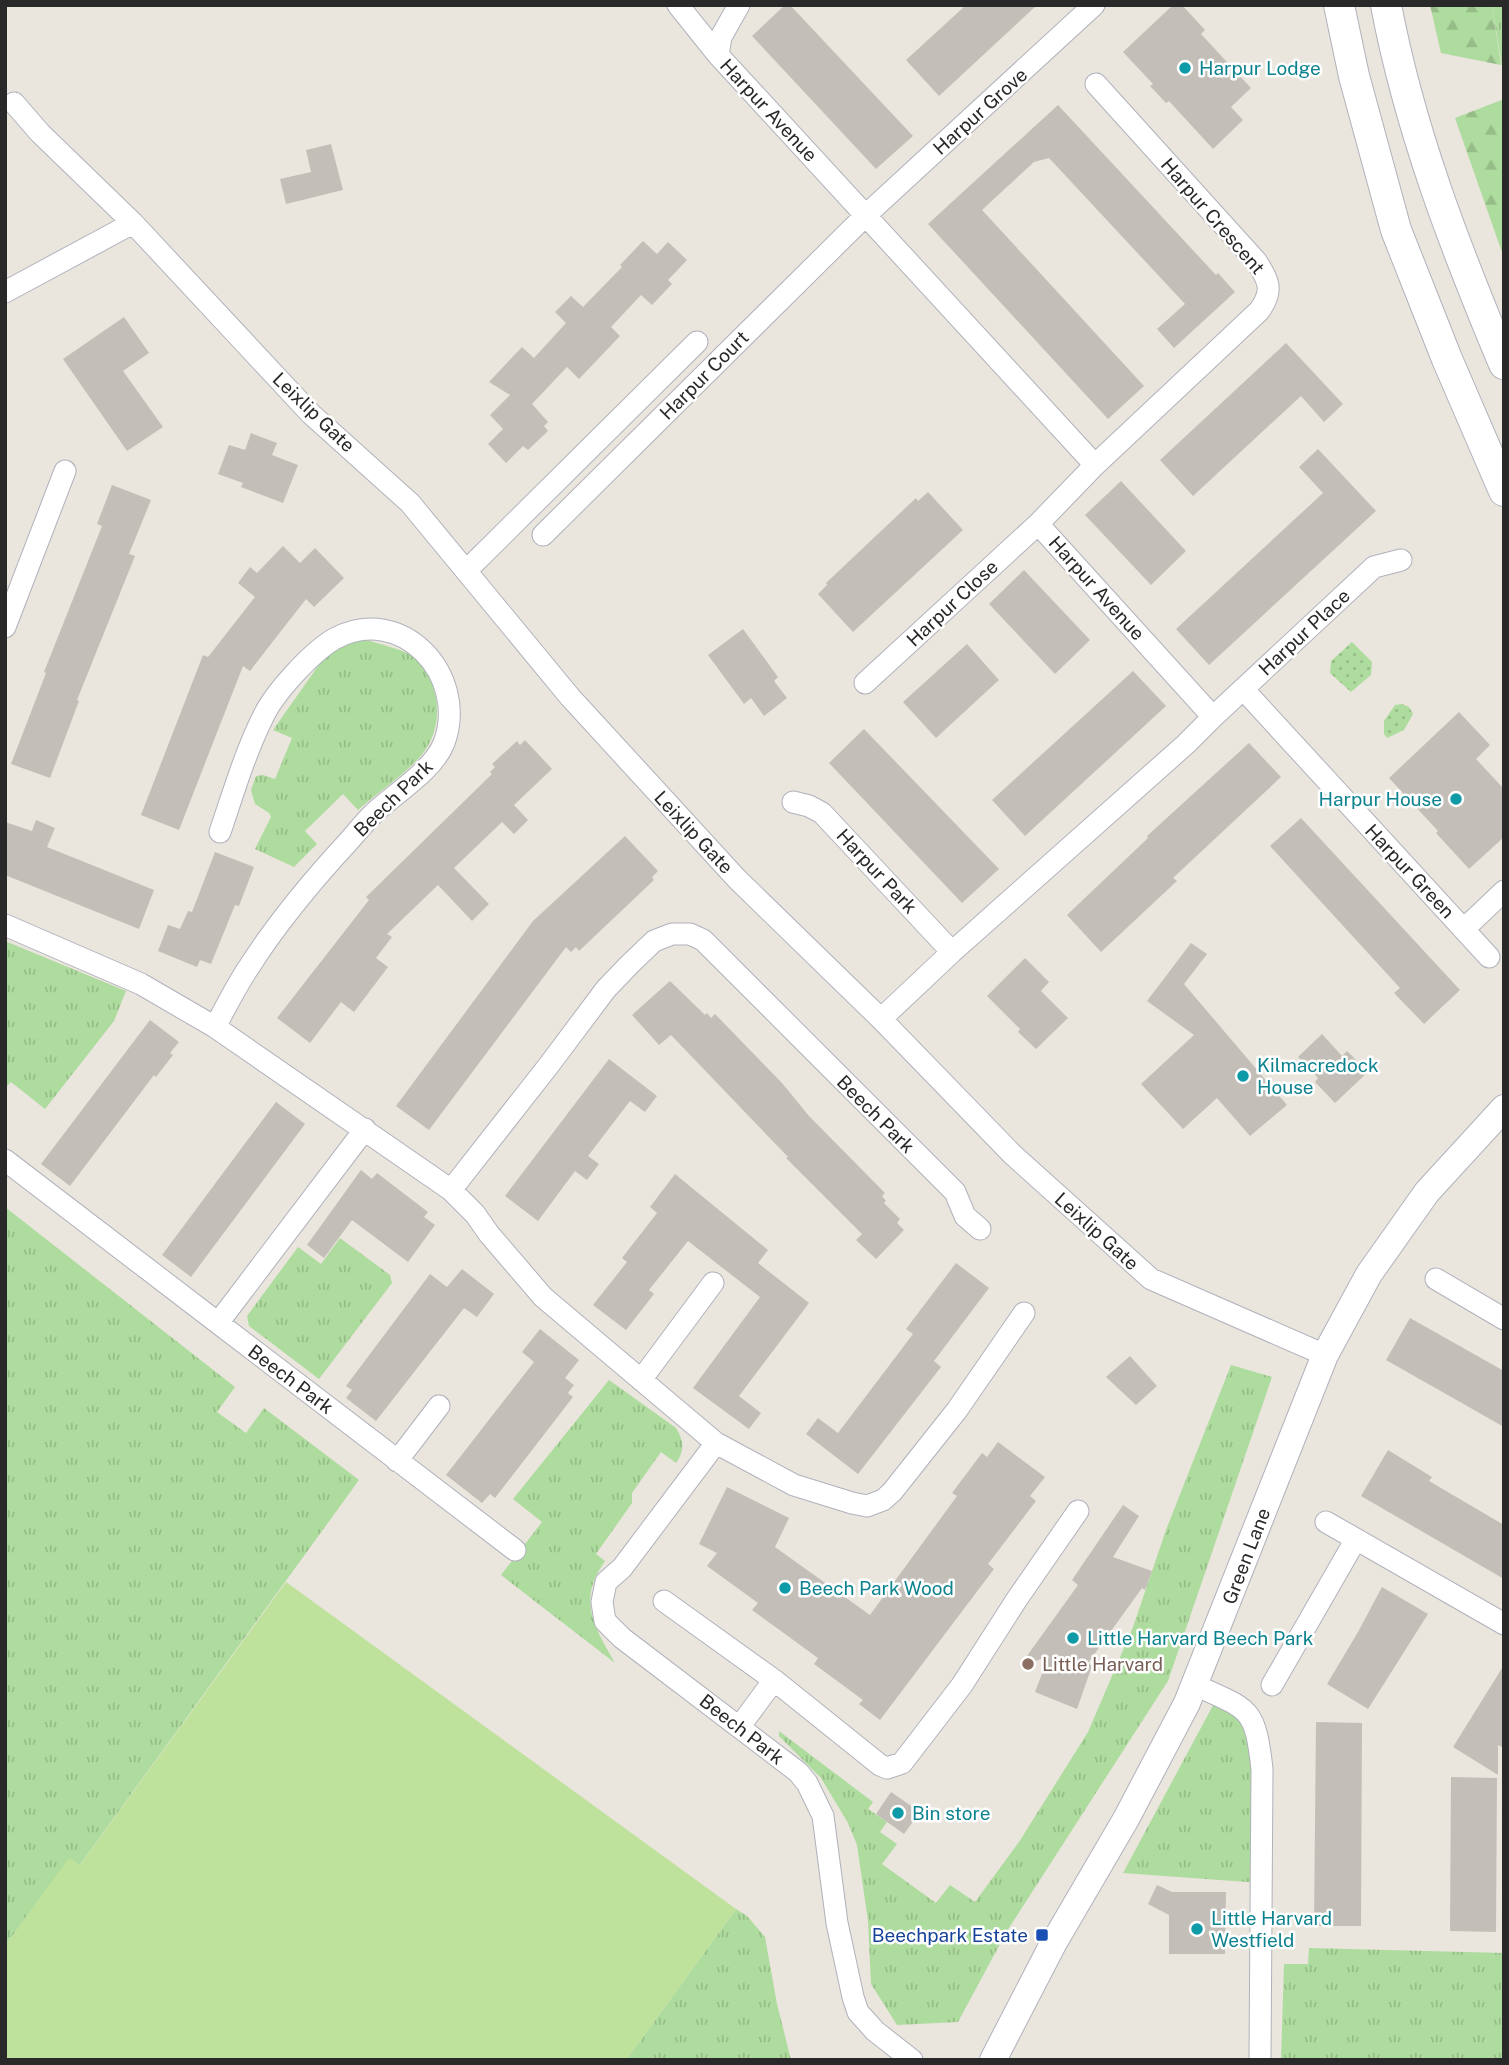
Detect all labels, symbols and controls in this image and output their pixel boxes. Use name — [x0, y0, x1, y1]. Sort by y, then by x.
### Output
street label: Harpur Avenue — [716, 54, 822, 166]
place label: Harpur Lodge — [1199, 57, 1321, 79]
marker: Harpur Lodge — [1177, 60, 1193, 76]
street label: Harpur Grove — [928, 63, 1032, 159]
street label: Harpur Crescent — [1157, 153, 1269, 279]
street label: Harpur Court — [655, 326, 753, 424]
street label: Leixlip Gate — [269, 368, 359, 456]
street label: Harpur Avenue — [1045, 532, 1149, 644]
street label: Harpur Close — [902, 555, 1002, 651]
street label: Harpur Place — [1254, 584, 1354, 680]
street label: Beech Park — [349, 755, 437, 841]
street label: Leixlip Gate — [650, 786, 738, 878]
place label: Harpur House — [1319, 788, 1442, 810]
marker: Harpur House — [1448, 791, 1464, 807]
street label: Harpur Green — [1361, 819, 1459, 923]
street label: Harpur Park — [832, 824, 922, 918]
place label: Kilmacredock House — [1257, 1054, 1379, 1098]
marker: Kilmacredock House — [1235, 1068, 1251, 1084]
street label: Beech Park — [833, 1071, 920, 1158]
street label: Leixlip Gate — [1051, 1188, 1143, 1274]
street label: Beech Park — [244, 1340, 338, 1418]
street label: Green Lane — [1218, 1505, 1274, 1607]
place label: Beech Park Wood — [799, 1577, 954, 1599]
marker: Beech Park Wood — [777, 1580, 793, 1596]
place label: Little Harvard Beech Park — [1087, 1627, 1314, 1649]
marker: Little Harvard Beech Park — [1065, 1630, 1081, 1646]
place label: Little Harvard — [1042, 1653, 1163, 1675]
marker: Little Harvard — [1020, 1656, 1036, 1672]
street label: Beech Park — [696, 1689, 789, 1769]
place label: Bin store — [912, 1802, 990, 1824]
marker: Bin store — [890, 1805, 906, 1821]
place label: Little Harvard Westfield — [1211, 1907, 1332, 1951]
marker: Little Harvard Westfield — [1189, 1921, 1205, 1937]
place label: Beechpark Estate — [872, 1924, 1028, 1946]
marker: Beechpark Estate — [1034, 1927, 1050, 1943]

